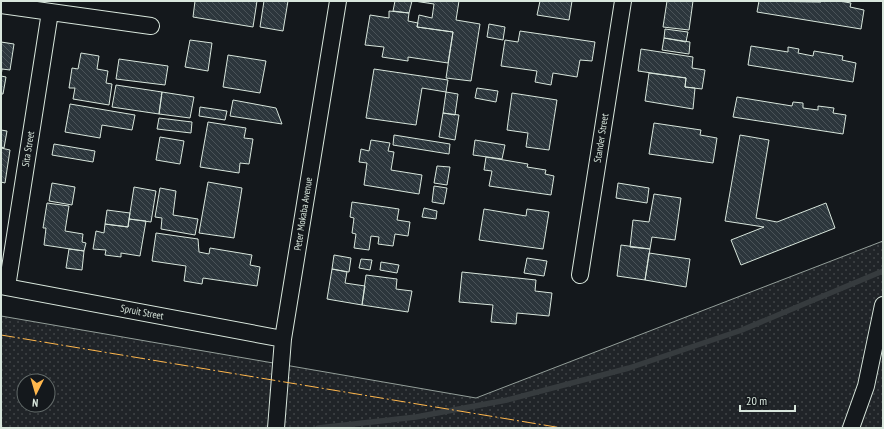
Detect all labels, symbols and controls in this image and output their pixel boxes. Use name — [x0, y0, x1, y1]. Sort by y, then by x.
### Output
street label: Stander Street — [591, 112, 611, 163]
street label: Sita Street — [19, 130, 37, 168]
street label: Peter Mokaba Avenue — [291, 176, 315, 252]
street label: Spruit Street — [119, 301, 165, 323]
north arrow — [16, 373, 56, 413]
scale bar — [740, 387, 795, 413]
text: 20 m — [746, 393, 767, 408]
text: N — [32, 396, 39, 410]

